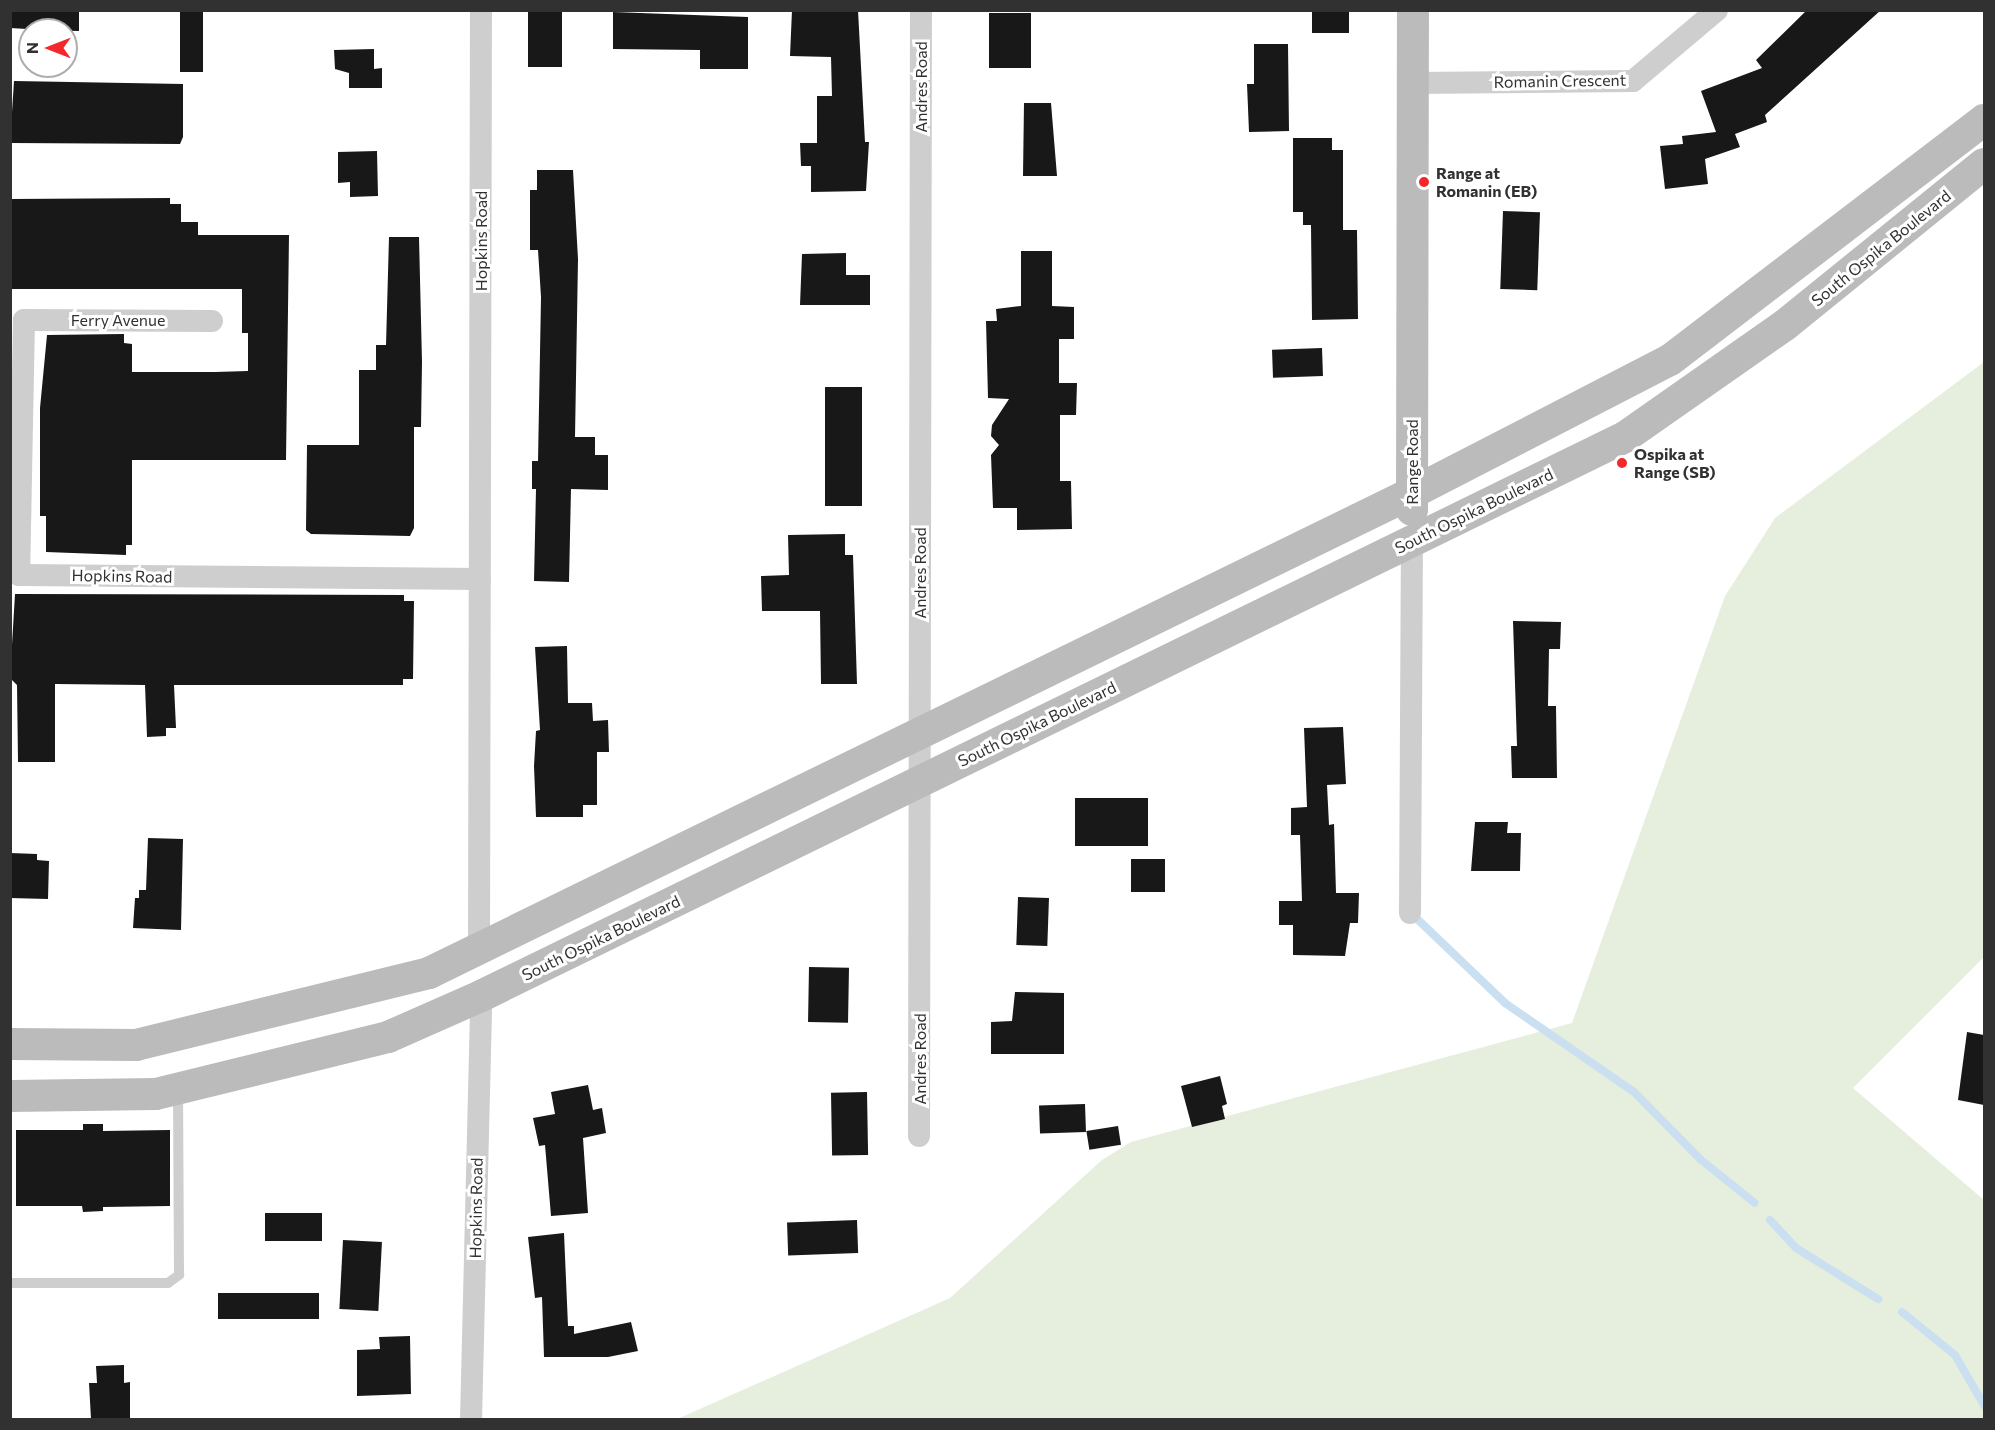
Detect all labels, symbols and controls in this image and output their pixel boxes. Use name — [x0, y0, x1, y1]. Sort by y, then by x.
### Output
north arrow — [18, 18, 78, 78]
street label: Andres Road — [911, 41, 931, 133]
text: N — [22, 42, 41, 54]
street label: Romanin Crescent — [1494, 70, 1626, 92]
place label: Range at Romanin (EB) — [1436, 163, 1537, 201]
marker: Range at Romanin (EB) — [1417, 175, 1431, 189]
street label: South Ospika Boulevard — [1808, 186, 1954, 310]
street label: Hopkins Road — [471, 191, 491, 291]
street label: Ferry Avenue — [71, 310, 165, 330]
street label: Range Road — [1402, 419, 1422, 505]
place label: Ospika at Range (SB) — [1634, 444, 1716, 482]
marker: Ospika at Range (SB) — [1615, 456, 1629, 470]
street label: South Ospika Boulevard — [1392, 464, 1556, 558]
street label: Andres Road — [910, 527, 930, 619]
street label: Hopkins Road — [72, 566, 172, 586]
street label: South Ospika Boulevard — [955, 677, 1119, 771]
street label: South Ospika Boulevard — [519, 891, 683, 985]
street label: Andres Road — [910, 1013, 930, 1105]
street label: Hopkins Road — [466, 1158, 486, 1258]

